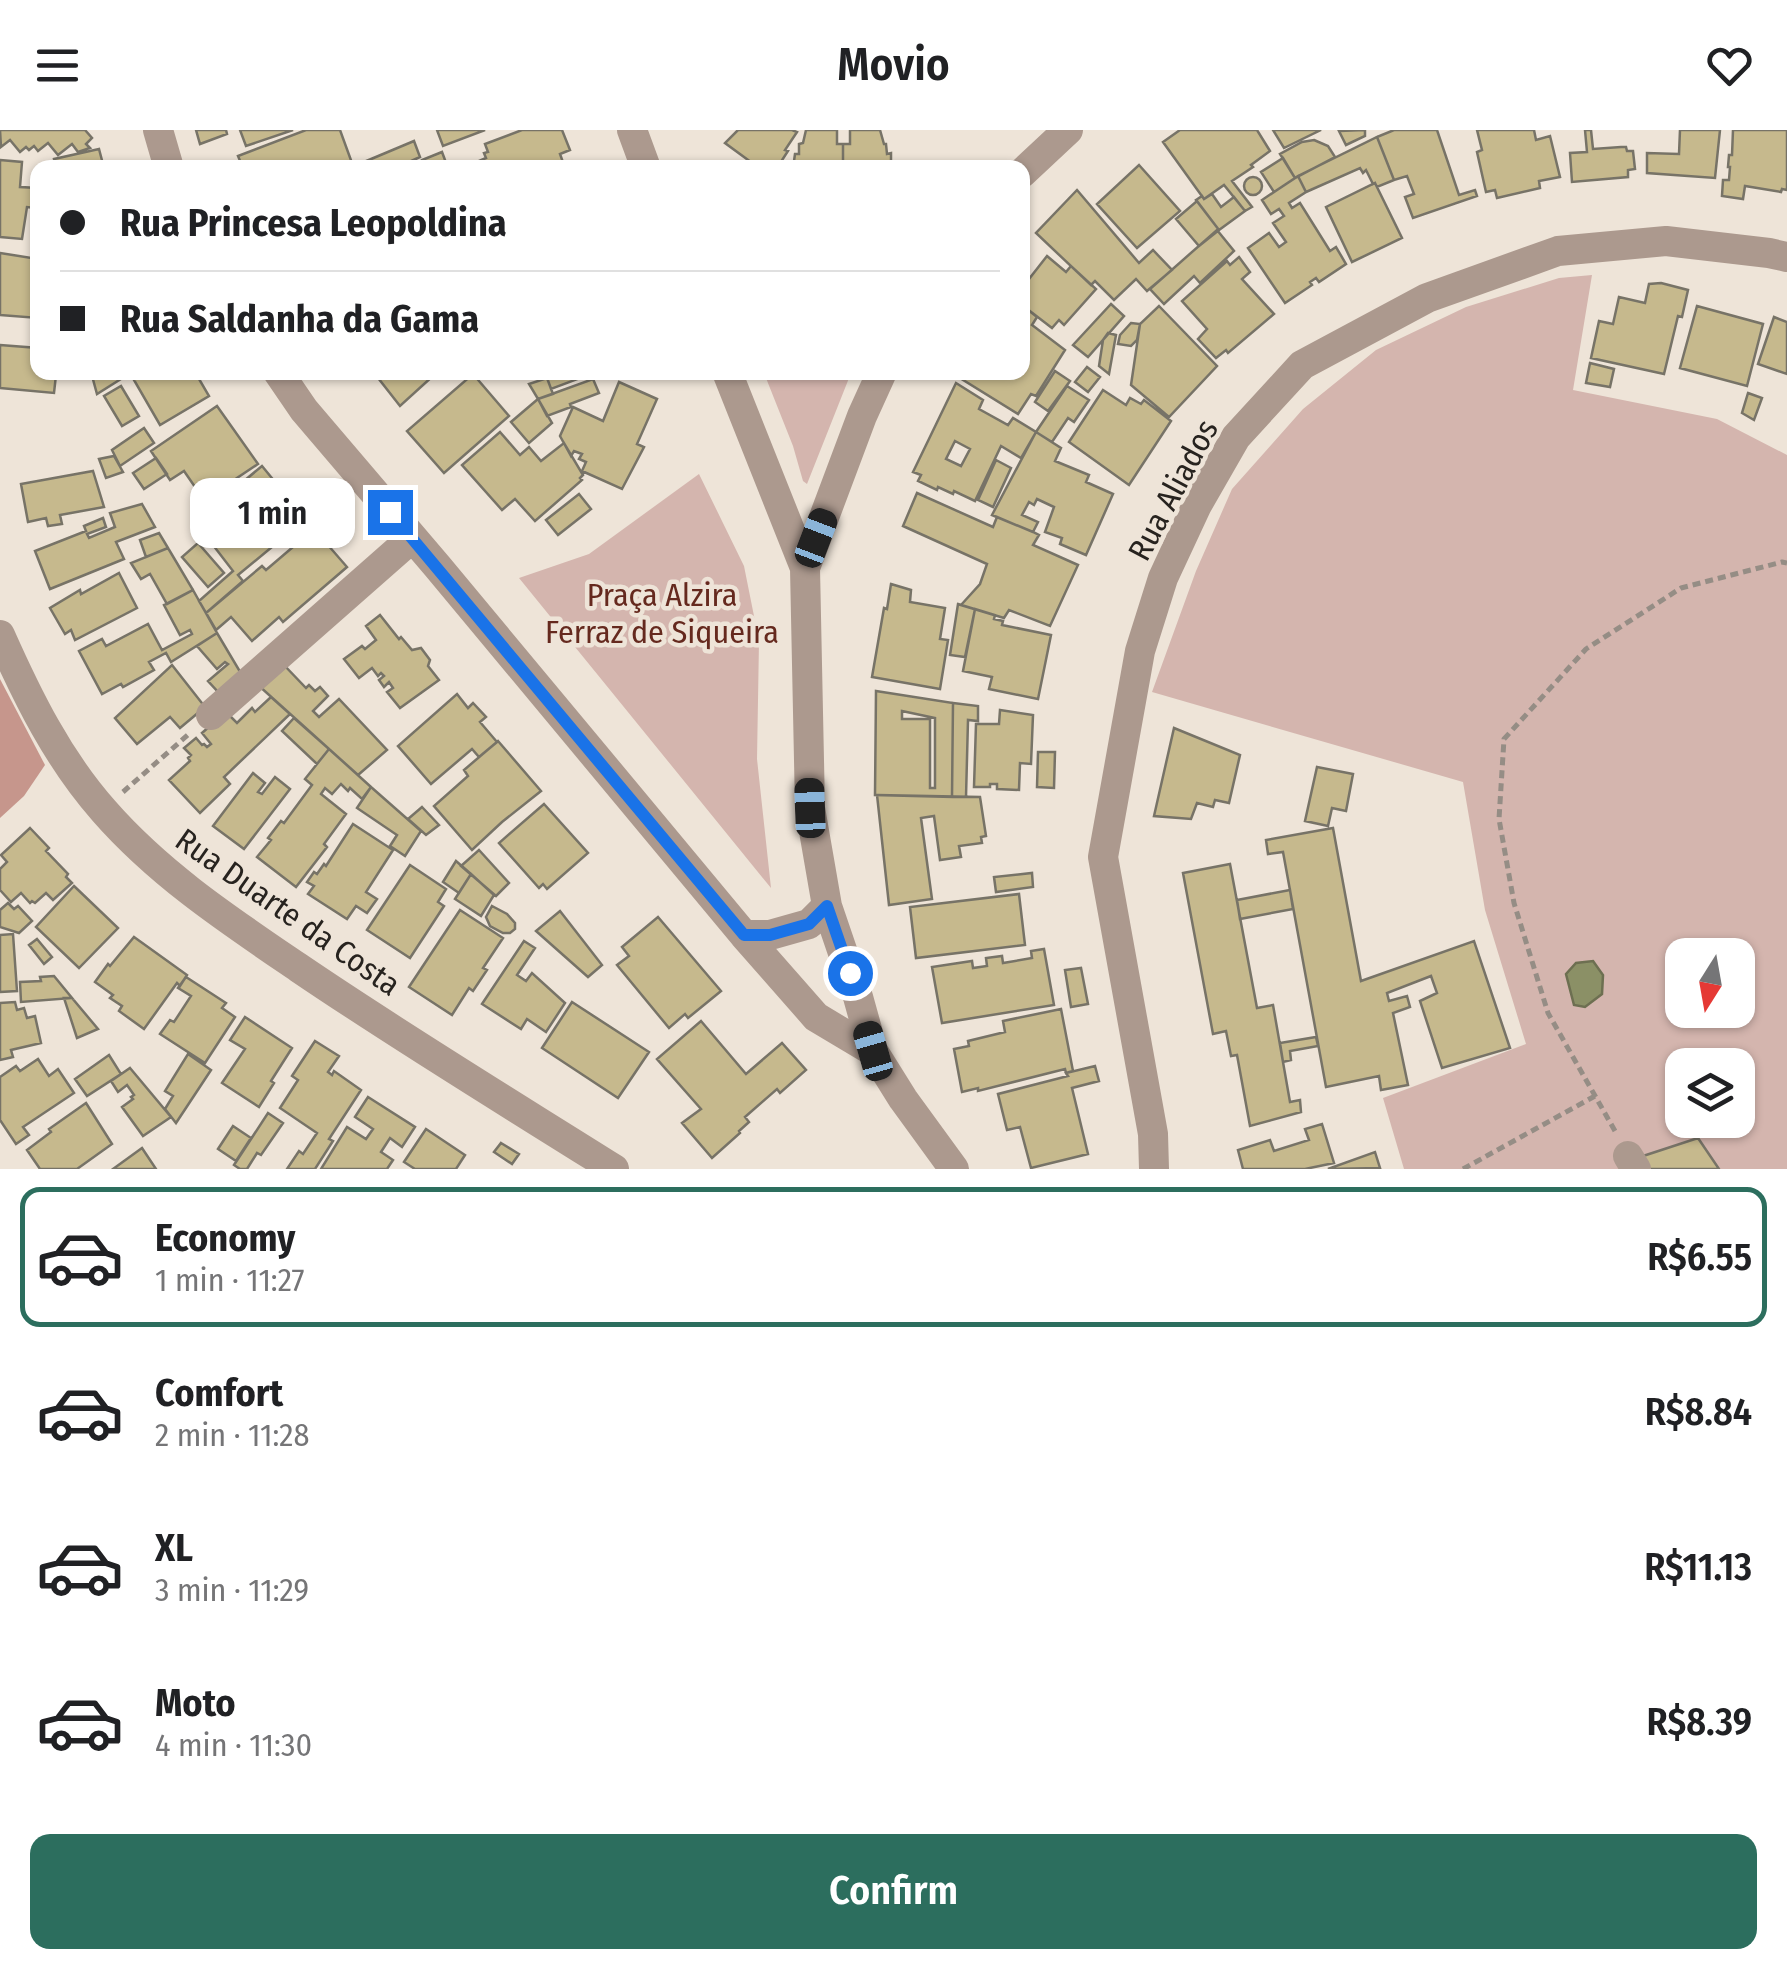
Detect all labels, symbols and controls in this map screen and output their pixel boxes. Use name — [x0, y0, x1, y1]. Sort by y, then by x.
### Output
icon: menu — [30, 38, 85, 93]
text: Movio — [837, 38, 950, 92]
icon: heart — [1702, 38, 1757, 93]
text: Rua Princesa Leopoldina — [120, 200, 507, 246]
text: Rua Saldanha da Gama — [120, 296, 479, 342]
street label: Rua Aliados — [1120, 413, 1226, 567]
callout: 1 min — [190, 477, 355, 547]
route end — [368, 490, 413, 535]
text: 1 min — [238, 494, 307, 532]
car — [791, 505, 841, 571]
park label: Praça Alzira Ferraz de Siqueira — [545, 576, 779, 651]
car — [794, 777, 826, 839]
street label: Rua Duarte da Costa — [168, 820, 408, 1004]
north arrow — [1665, 938, 1755, 1028]
map controls — [1665, 938, 1755, 1138]
route start — [828, 951, 873, 996]
car — [850, 1018, 896, 1084]
button: layers — [1665, 1048, 1755, 1138]
icon: car — [35, 1212, 125, 1302]
text: Economy — [155, 1215, 295, 1261]
text: R$6.55 — [1647, 1234, 1752, 1280]
text: 1 min · 11:27 — [155, 1261, 305, 1299]
icon: car — [35, 1367, 125, 1457]
text: Comfort — [155, 1370, 283, 1416]
text: R$8.84 — [1645, 1389, 1752, 1435]
text: 2 min · 11:28 — [155, 1416, 309, 1454]
icon: car — [35, 1522, 125, 1612]
text: XL — [155, 1525, 193, 1571]
text: R$11.13 — [1644, 1544, 1752, 1590]
text: 3 min · 11:29 — [155, 1571, 309, 1609]
icon: car — [35, 1677, 125, 1767]
text: Moto — [155, 1680, 236, 1726]
text: R$8.39 — [1647, 1699, 1752, 1745]
text: 4 min · 11:30 — [155, 1726, 312, 1764]
button: Confirm — [30, 1834, 1757, 1949]

